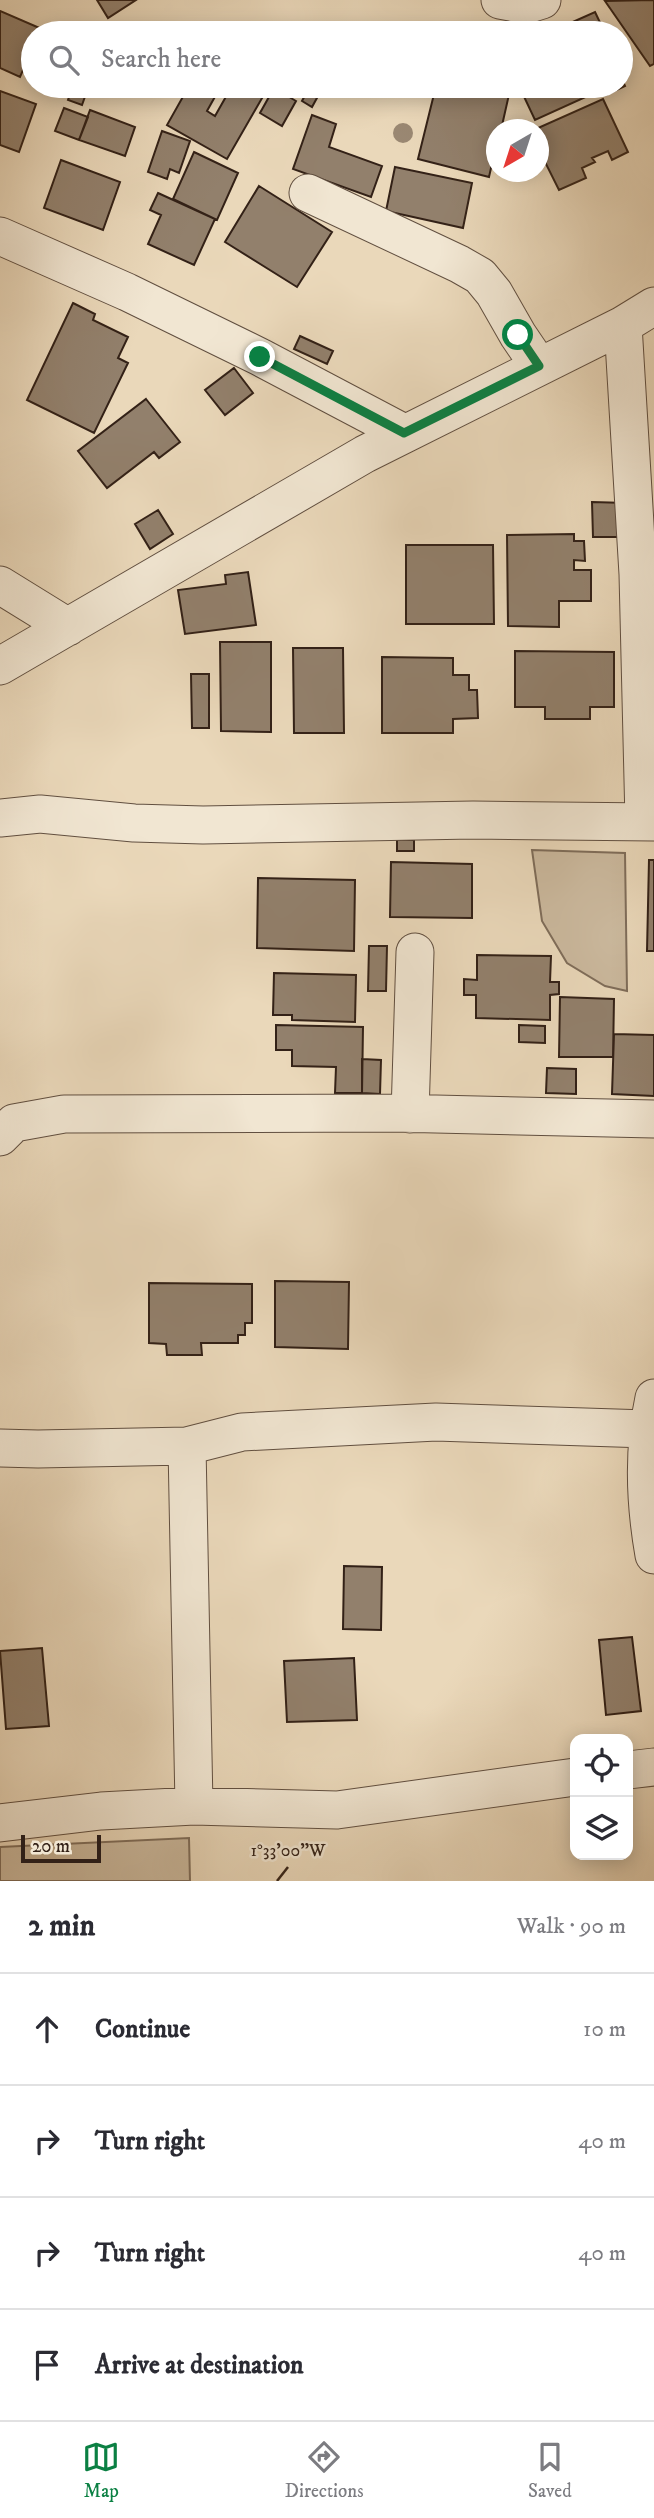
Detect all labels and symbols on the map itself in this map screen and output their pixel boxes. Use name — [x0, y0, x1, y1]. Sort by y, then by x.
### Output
north arrow — [486, 119, 549, 182]
route start — [502, 319, 533, 350]
route end — [244, 341, 275, 372]
scale bar — [21, 1832, 102, 1864]
text: 1°33'00"W — [250, 1840, 326, 1862]

